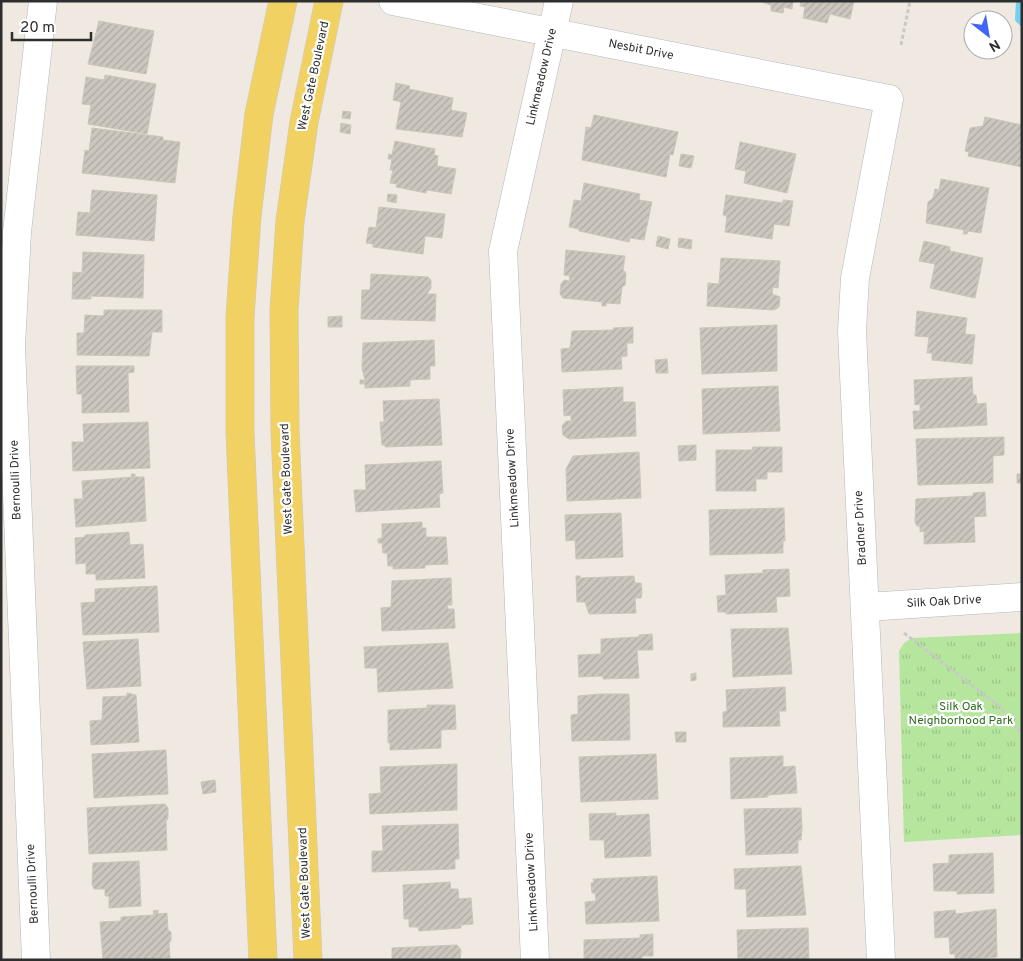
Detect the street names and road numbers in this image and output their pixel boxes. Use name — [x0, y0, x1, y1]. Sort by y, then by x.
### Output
street label: West Gate Boulevard — [295, 20, 333, 132]
street label: Linkmeadow Drive — [523, 27, 561, 127]
street label: Nesbit Drive — [607, 36, 675, 64]
street label: West Gate Boulevard — [277, 423, 297, 535]
street label: Linkmeadow Drive — [502, 428, 524, 528]
street label: Bernoulli Drive — [7, 440, 25, 520]
street label: Bradner Drive — [851, 490, 871, 566]
street label: Silk Oak Drive — [906, 592, 982, 612]
street label: West Gate Boulevard — [295, 827, 315, 939]
street label: Linkmeadow Drive — [521, 832, 543, 932]
street label: Bernoulli Drive — [23, 844, 43, 924]

